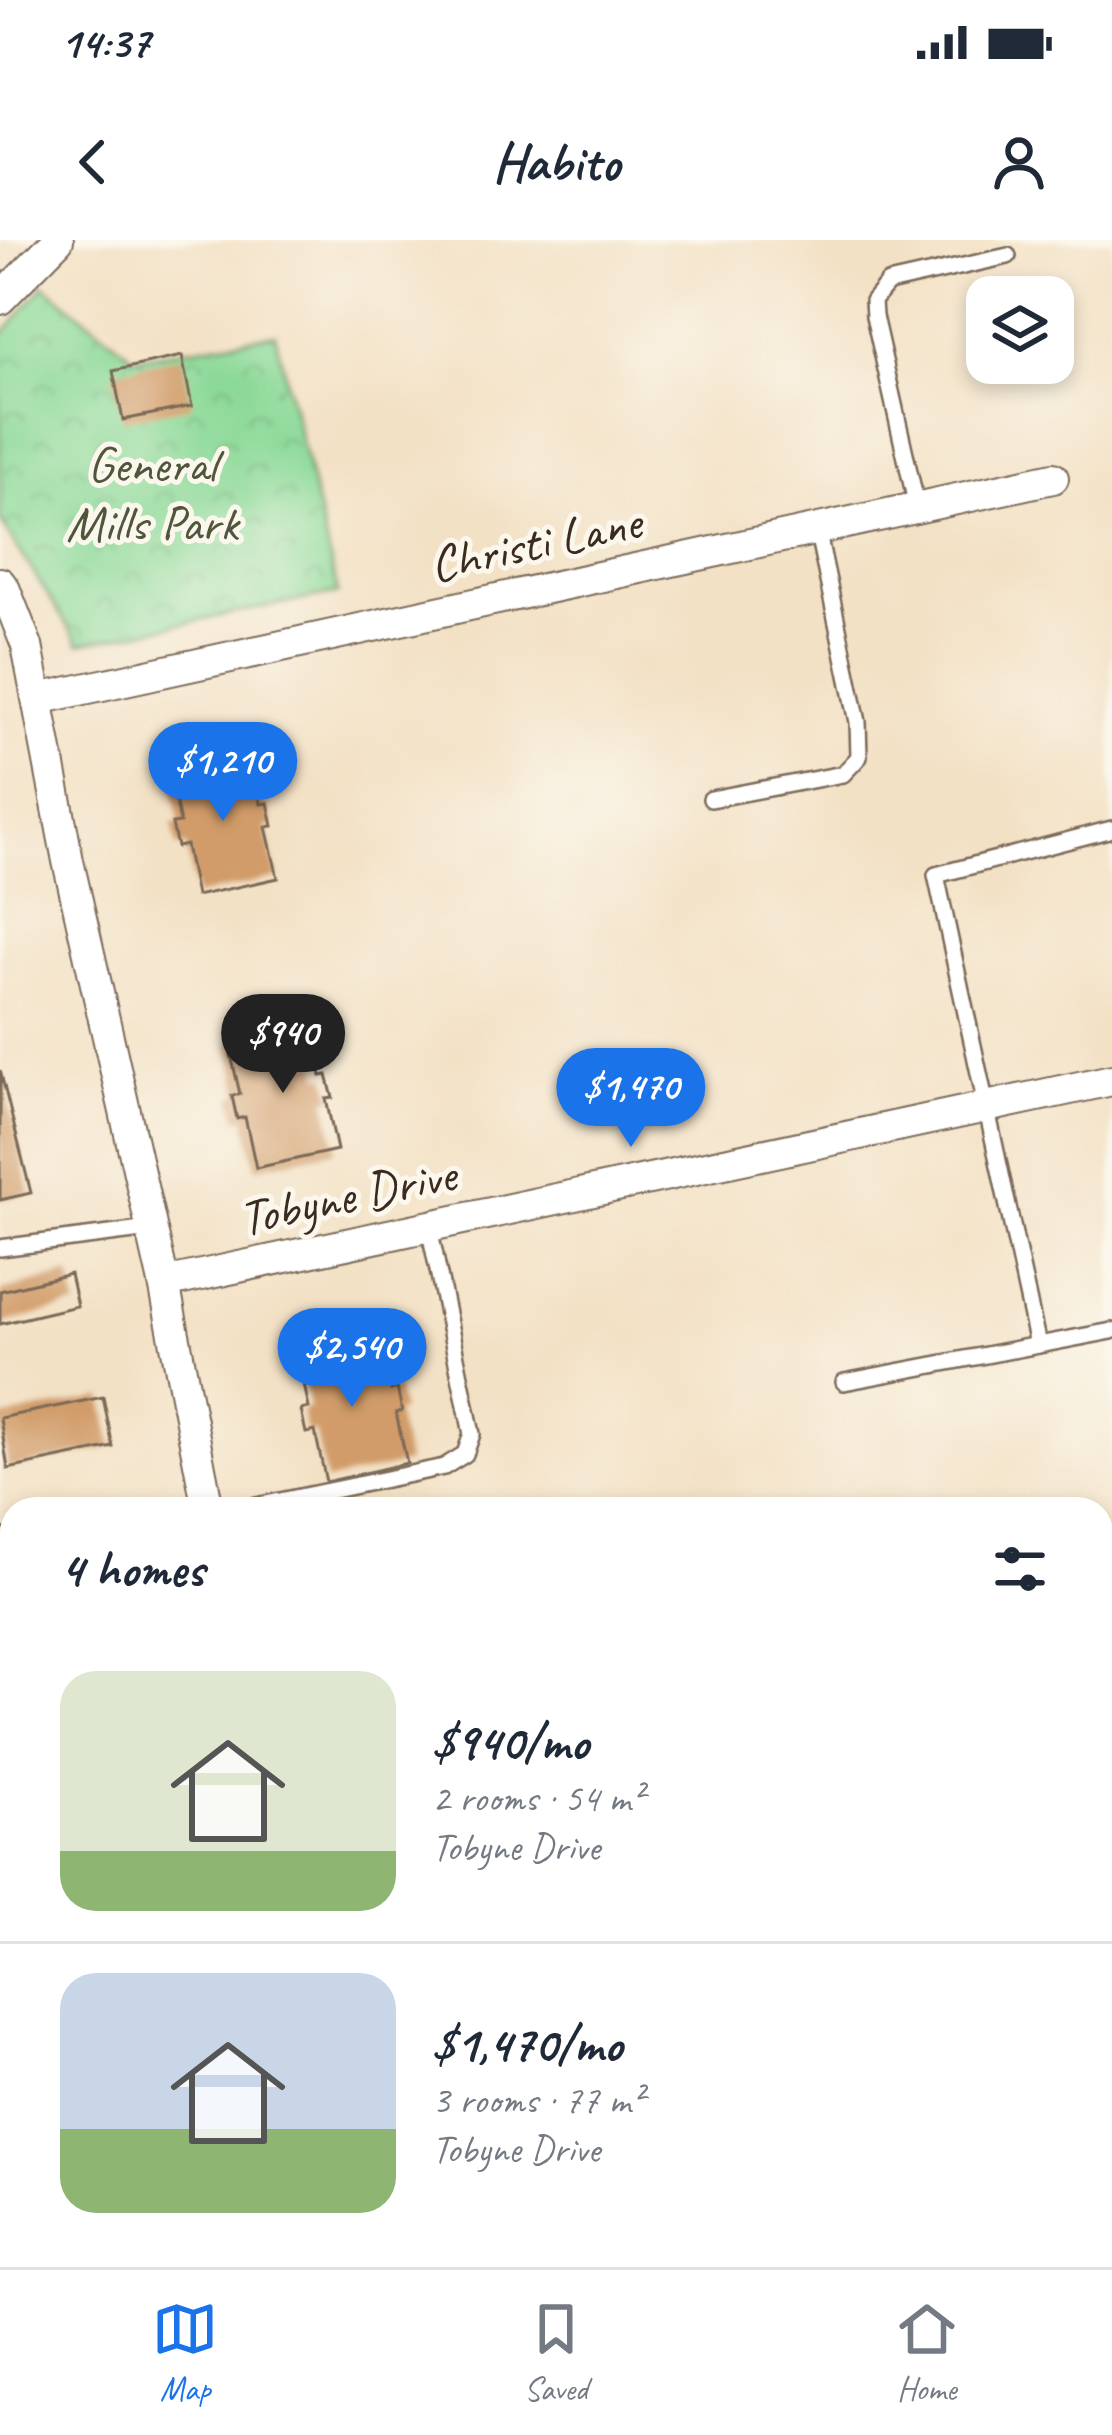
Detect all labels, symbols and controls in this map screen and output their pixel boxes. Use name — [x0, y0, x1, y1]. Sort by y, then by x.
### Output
text: 14:37 — [60, 14, 150, 71]
text: Habito — [492, 128, 620, 196]
icon: back — [60, 129, 126, 195]
icon: person — [986, 129, 1052, 195]
map controls — [966, 276, 1074, 384]
button: layers — [966, 276, 1074, 384]
park label: General Mills Park — [66, 432, 241, 555]
street label: Christi Lane — [424, 489, 650, 597]
pin: $1,210 — [125, 722, 321, 824]
text: $1,210 — [175, 736, 271, 785]
pin: $940 — [212, 994, 354, 1096]
text: $940 — [248, 1008, 318, 1057]
pin: $1,470 — [533, 1048, 729, 1150]
text: $1,470 — [583, 1062, 679, 1111]
street label: Tobyne Drive — [233, 1141, 465, 1250]
pin: $2,540 — [254, 1308, 450, 1410]
text: $2,540 — [305, 1322, 399, 1371]
icon: filters — [987, 1536, 1053, 1602]
text: 4 homes — [60, 1537, 204, 1601]
text: $940/mo — [432, 1710, 589, 1774]
icon: home — [156, 1719, 300, 1863]
text: 2 rooms · 54 m² — [432, 1774, 643, 1823]
text: Tobyne Drive — [432, 1823, 600, 1872]
text: $1,470/mo — [432, 2012, 622, 2076]
icon: home — [156, 2021, 300, 2165]
text: 3 rooms · 77 m² — [432, 2076, 643, 2125]
text: Tobyne Drive — [432, 2125, 600, 2174]
tab: Map — [152, 2296, 218, 2410]
tab: Saved — [523, 2296, 589, 2410]
tab: Home — [894, 2296, 960, 2410]

